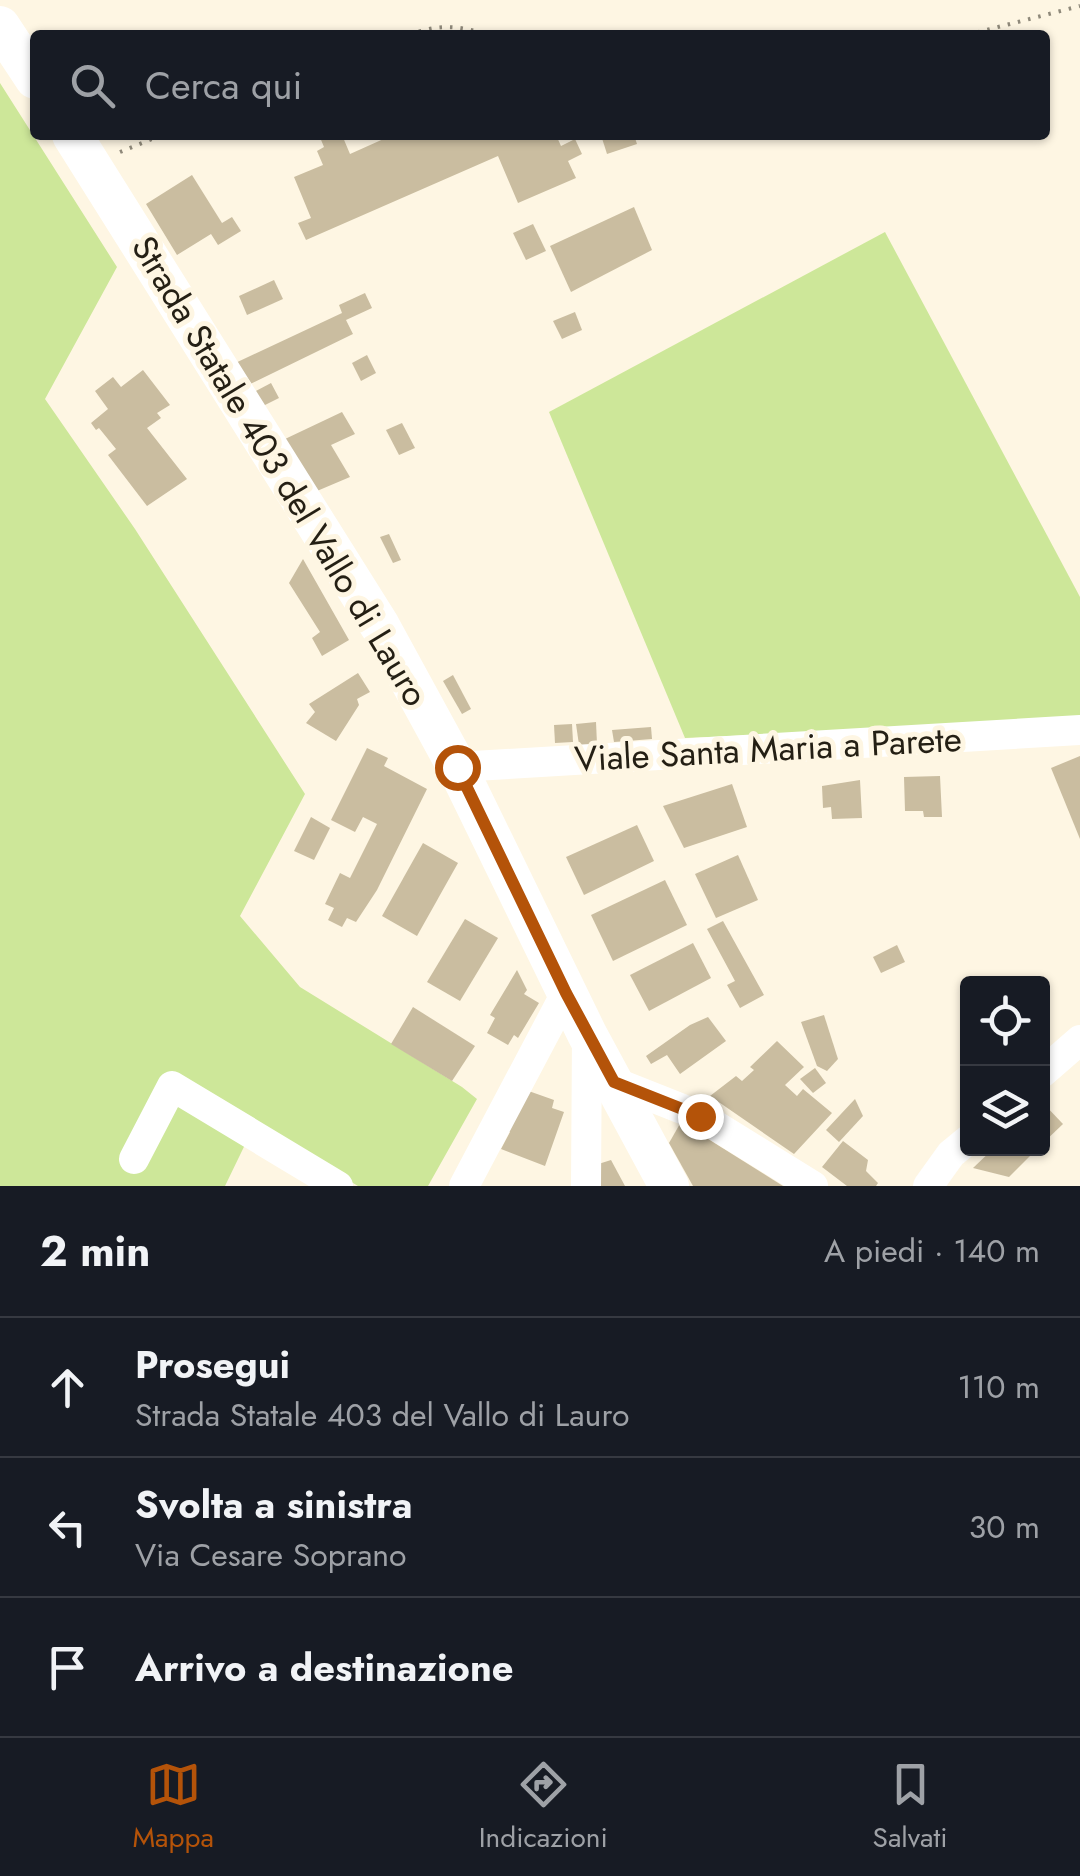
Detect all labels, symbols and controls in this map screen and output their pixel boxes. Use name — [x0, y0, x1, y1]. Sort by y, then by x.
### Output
search box — [30, 30, 1050, 140]
icon: search — [65, 58, 120, 113]
text: Cerca qui — [145, 58, 302, 113]
street label: Strada Statale 403 del Vallo di Lauro — [119, 226, 441, 716]
street label: Viale Santa Maria a Parete — [573, 714, 963, 784]
route start — [435, 745, 481, 791]
map controls — [960, 976, 1050, 1156]
button: locate — [960, 976, 1050, 1066]
button: layers — [960, 1066, 1050, 1156]
route end — [678, 1094, 724, 1140]
text: 2 min — [40, 1221, 150, 1282]
text: A piedi · 140 m — [824, 1228, 1040, 1274]
text: Prosegui — [135, 1337, 290, 1392]
icon: ahead — [40, 1360, 95, 1415]
text: 110 m — [957, 1364, 1040, 1410]
text: Strada Statale 403 del Vallo di Lauro — [135, 1392, 629, 1438]
text: Svolta a sinistra — [135, 1477, 412, 1532]
icon: left — [40, 1500, 95, 1555]
text: 30 m — [969, 1504, 1040, 1550]
text: Via Cesare Soprano — [135, 1532, 407, 1578]
icon: arrive — [40, 1640, 95, 1695]
text: Arrivo a destinazione — [135, 1640, 514, 1695]
tab: Mappa — [132, 1757, 214, 1858]
tab: Indicazioni — [479, 1757, 608, 1858]
tab: Salvati — [873, 1757, 948, 1858]

